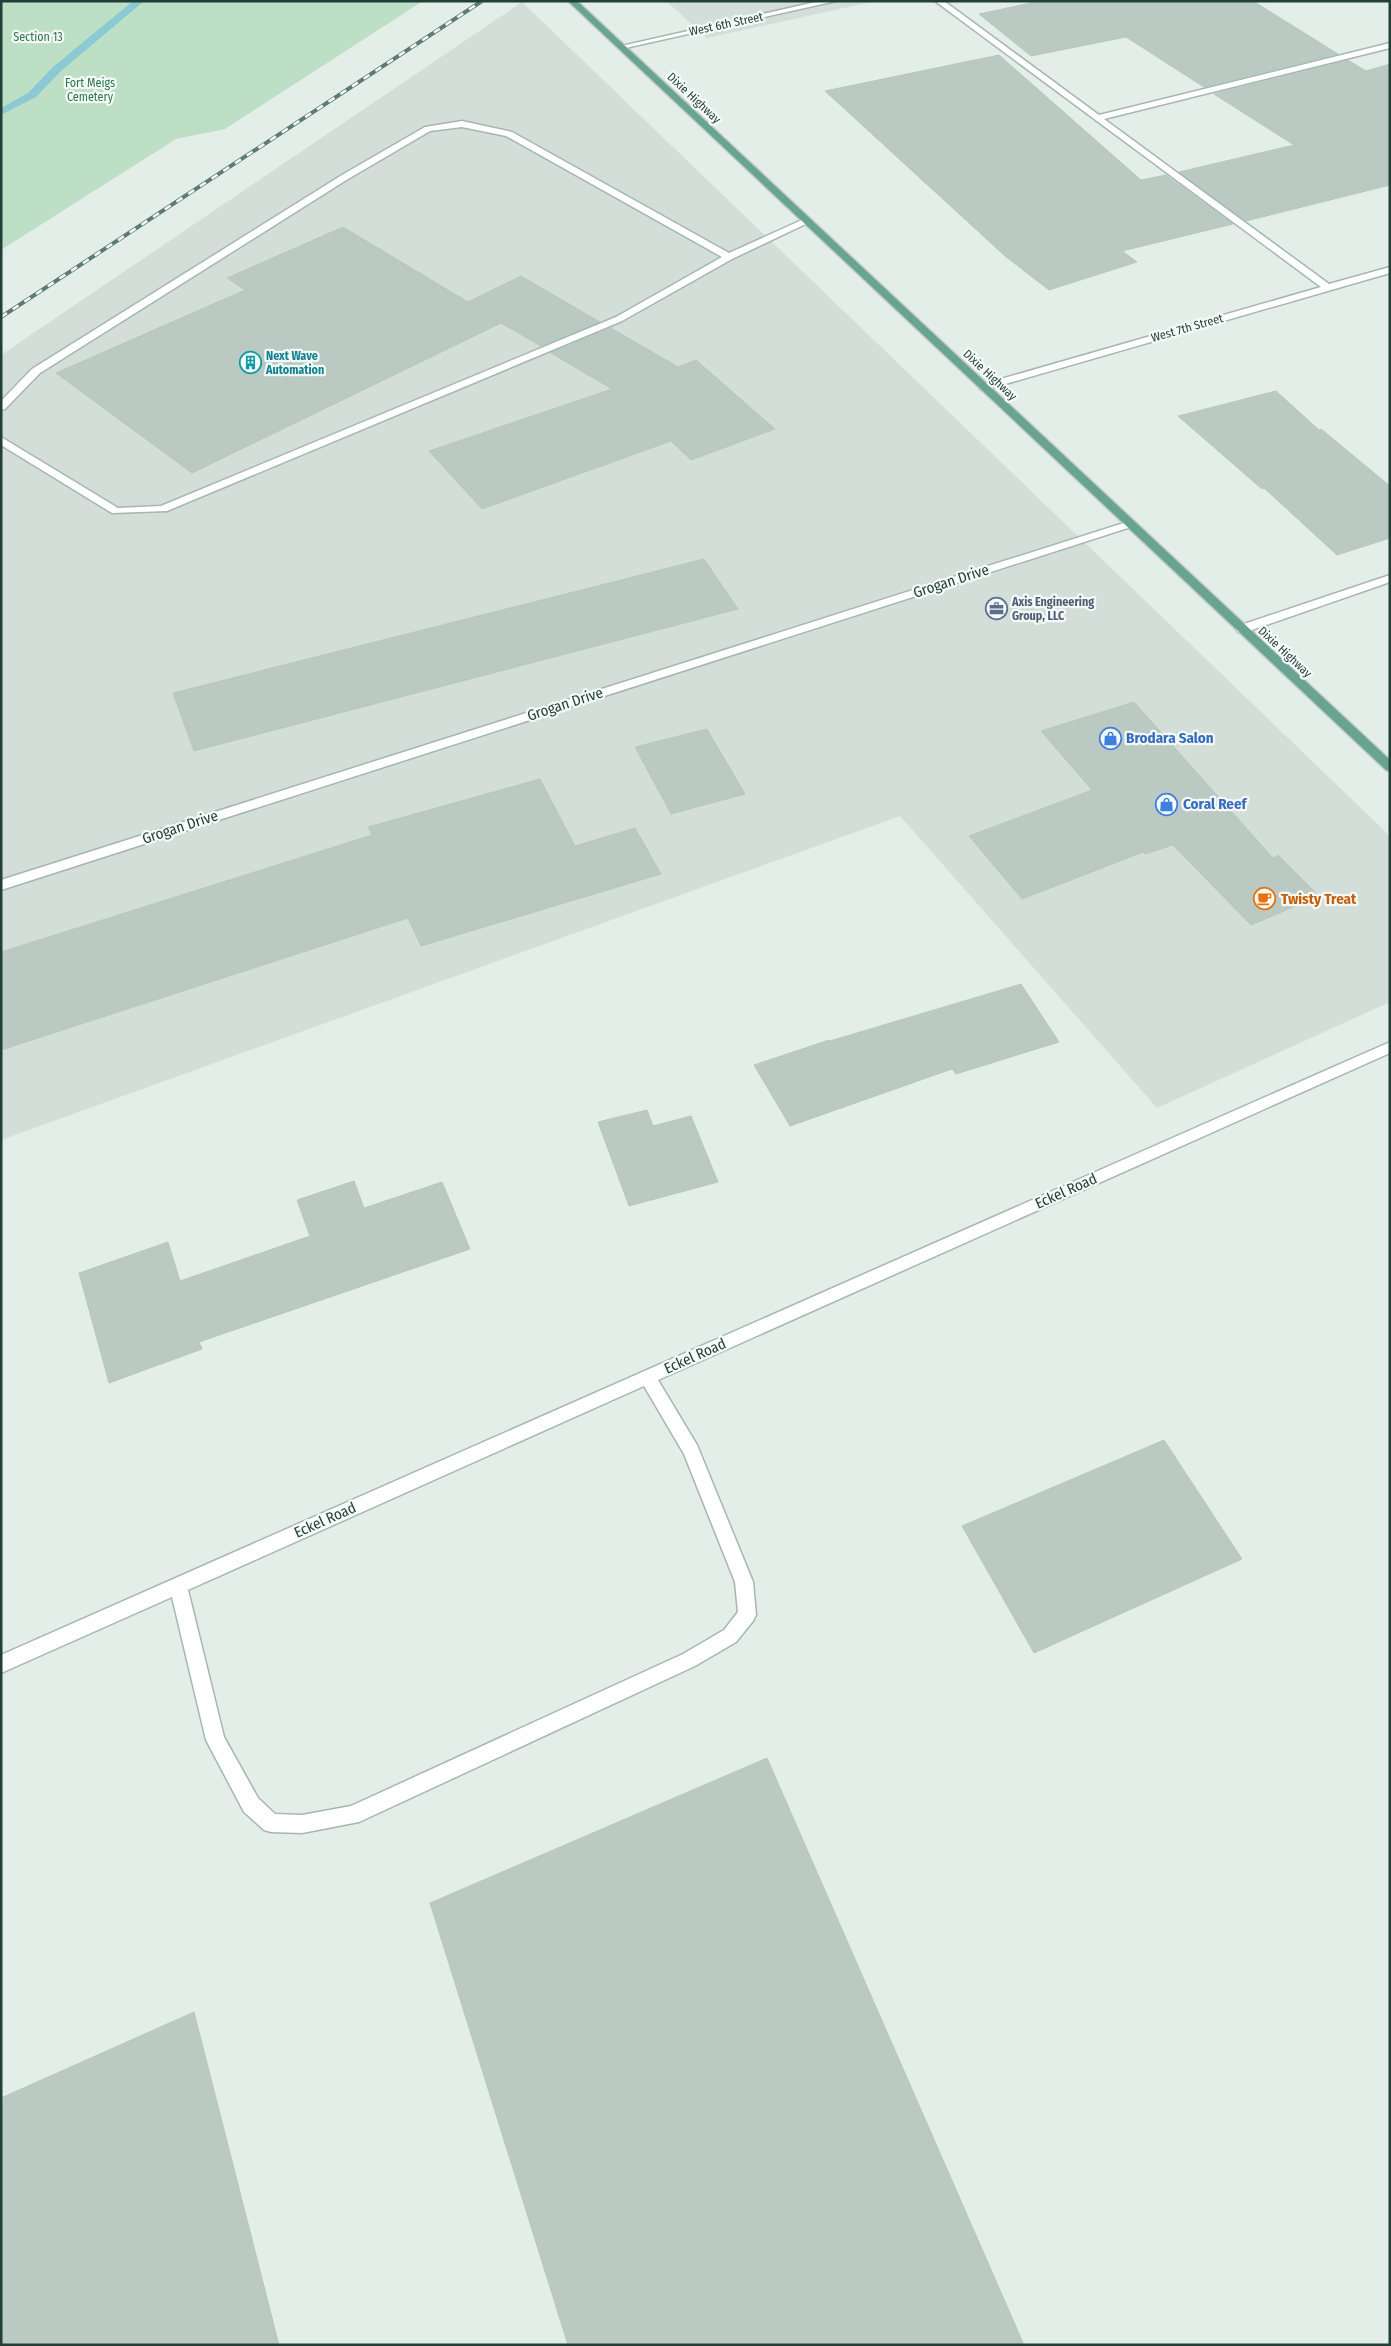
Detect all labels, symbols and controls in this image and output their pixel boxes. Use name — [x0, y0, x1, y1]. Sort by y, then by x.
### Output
street label: West 6th Street — [688, 9, 764, 39]
park label: Section 13 — [13, 30, 63, 44]
street label: Dixie Highway — [664, 70, 724, 127]
park label: Fort Meigs Cemetery — [65, 76, 115, 104]
street label: West 7th Street — [1149, 311, 1225, 345]
street label: Dixie Highway — [960, 347, 1020, 404]
place label: Next Wave Automation — [265, 349, 324, 377]
building icon: Next Wave Automation — [238, 351, 262, 375]
street label: Grogan Drive — [911, 560, 991, 602]
place label: Axis Engineering Group, LLC — [1011, 595, 1094, 623]
office icon: Axis Engineering Group, LLC — [984, 597, 1008, 621]
street label: Dixie Highway — [1255, 624, 1315, 681]
street label: Grogan Drive — [525, 683, 605, 725]
shop icon: Brodara Salon — [1098, 726, 1122, 750]
place label: Brodara Salon — [1126, 729, 1214, 747]
shop icon: Coral Reef — [1155, 792, 1179, 816]
place label: Coral Reef — [1183, 795, 1248, 813]
street label: Grogan Drive — [140, 806, 220, 848]
cafe icon: Twisty Treat — [1253, 887, 1277, 911]
place label: Twisty Treat — [1281, 890, 1357, 908]
street label: Eckel Road — [1032, 1169, 1100, 1213]
street label: Eckel Road — [661, 1334, 729, 1378]
street label: Eckel Road — [291, 1498, 359, 1542]

